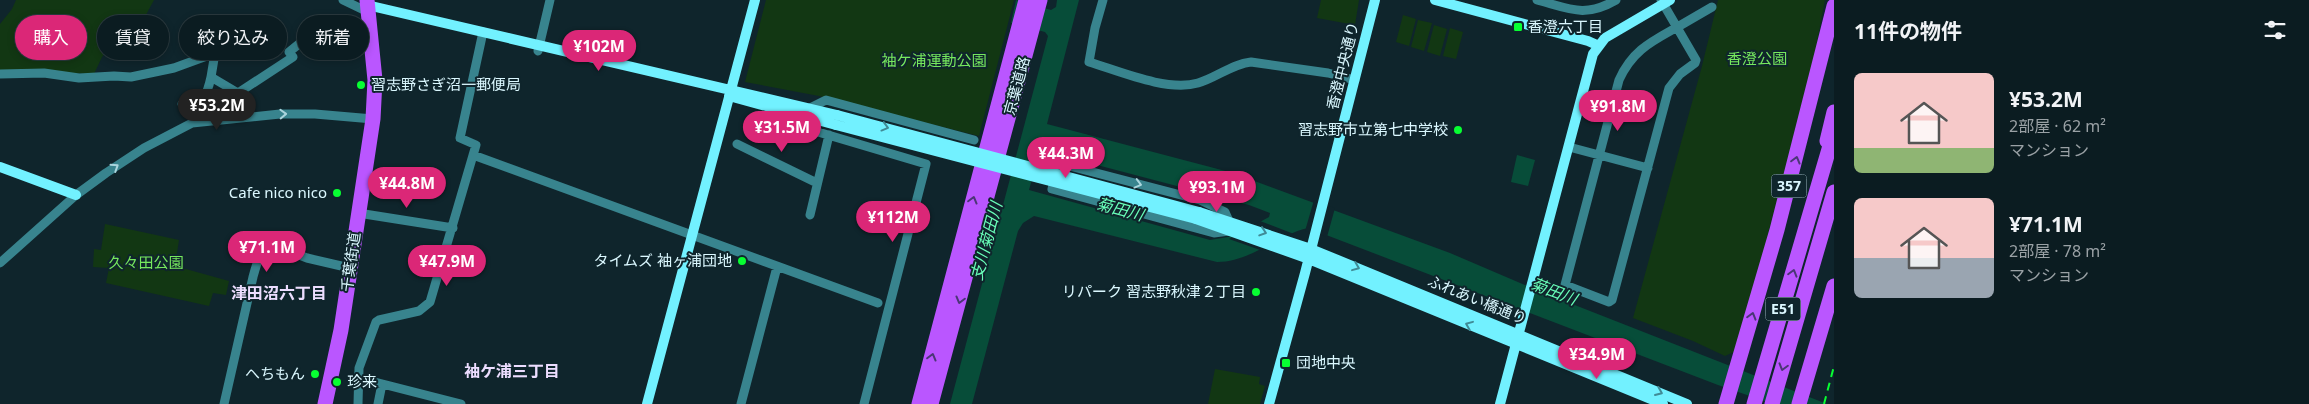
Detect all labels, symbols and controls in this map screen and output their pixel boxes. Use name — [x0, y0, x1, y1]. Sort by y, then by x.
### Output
chip: 購入 — [15, 15, 87, 60]
chip: 賃貸 — [97, 15, 169, 60]
chip: 絞り込み — [179, 15, 287, 60]
chip: 新着 — [297, 15, 369, 60]
place label: 香澄六丁目 — [1528, 16, 1603, 36]
icon: filters — [2261, 16, 2289, 44]
text: 11件の物件 — [1854, 17, 1962, 45]
street label: 香澄中央通り — [1321, 20, 1363, 112]
marker: 香澄六丁目 — [1512, 21, 1524, 33]
pin: ¥102M — [564, 30, 634, 72]
text: ¥102M — [573, 35, 625, 57]
park label: 香澄公園 — [1727, 48, 1787, 68]
park label: 袖ケ浦運動公園 — [881, 50, 987, 70]
street label: 京葉道路 — [999, 54, 1033, 117]
place label: 習志野さぎ沼一郵便局 — [371, 74, 521, 94]
marker: 習志野さぎ沼一郵便局 — [355, 79, 367, 91]
text: ¥53.2M — [2009, 85, 2083, 113]
pin: ¥53.2M — [176, 88, 258, 131]
pin: ¥91.8M — [1577, 90, 1659, 132]
icon: home — [1894, 93, 1954, 153]
text: ¥53.2M — [189, 94, 245, 116]
text: ¥91.8M — [1590, 95, 1646, 117]
one-way arrow — [279, 109, 287, 120]
pin: ¥31.5M — [741, 110, 823, 153]
text: 2部屋 · 62 m² — [2009, 115, 2106, 137]
text: ¥31.5M — [754, 116, 810, 138]
place label: 習志野市立第七中学校 — [1298, 119, 1448, 139]
one-way arrow — [880, 122, 888, 132]
marker: 習志野市立第七中学校 — [1452, 124, 1464, 136]
pin: ¥44.3M — [1025, 136, 1107, 179]
text: マンション — [2009, 139, 2089, 161]
text: ¥44.3M — [1038, 142, 1094, 164]
one-way arrow — [1790, 155, 1801, 164]
one-way arrow — [110, 163, 119, 173]
pin: ¥44.8M — [366, 166, 448, 209]
pin: ¥93.1M — [1176, 170, 1258, 213]
text: ¥44.8M — [379, 172, 435, 194]
road number: 357 — [1772, 175, 1806, 198]
text: ¥93.1M — [1189, 176, 1245, 198]
one-way arrow — [1134, 178, 1143, 189]
place label: Cafe nico nico — [229, 182, 327, 202]
marker: Cafe nico nico — [331, 187, 343, 199]
water label: 菊田川 — [1094, 192, 1148, 226]
one-way arrow — [967, 195, 978, 204]
water label: 支川菊田川 — [965, 198, 1007, 282]
pin: ¥112M — [858, 200, 928, 243]
text: ¥112M — [867, 206, 919, 228]
text: ¥71.1M — [2009, 210, 2083, 238]
icon: home — [1894, 218, 1954, 278]
one-way arrow — [1258, 227, 1266, 237]
pin: ¥71.1M — [226, 230, 308, 273]
street label: 千葉街道 — [336, 231, 364, 293]
text: ¥71.1M — [239, 236, 295, 258]
text: 2部屋 · 78 m² — [2009, 240, 2106, 262]
pin: ¥47.9M — [406, 244, 488, 287]
text: ¥47.9M — [419, 250, 475, 272]
place label: タイムズ 袖ヶ浦団地 — [593, 250, 732, 270]
park label: 久々田公園 — [108, 252, 184, 272]
marker: タイムズ 袖ヶ浦団地 — [736, 255, 748, 267]
one-way arrow — [1351, 261, 1360, 272]
text: マンション — [2009, 264, 2089, 286]
street label: ふれあい橋通り — [1425, 270, 1530, 328]
one-way arrow — [1788, 270, 1798, 278]
water label: 菊田川 — [1528, 272, 1582, 311]
place label: リパーク 習志野秋津２丁目 — [1062, 281, 1246, 301]
district label: 津田沼六丁目 — [231, 282, 327, 304]
marker: リパーク 習志野秋津２丁目 — [1250, 286, 1262, 298]
one-way arrow — [955, 295, 965, 303]
road number: E51 — [1766, 298, 1800, 320]
one-way arrow — [1746, 313, 1756, 321]
one-way arrow — [1465, 320, 1474, 331]
pin: ¥34.9M — [1556, 338, 1638, 380]
text: ¥34.9M — [1569, 343, 1625, 365]
place label: 団地中央 — [1296, 352, 1356, 372]
one-way arrow — [926, 353, 936, 361]
marker: 団地中央 — [1280, 357, 1292, 369]
district label: 袖ケ浦三丁目 — [464, 360, 560, 382]
one-way arrow — [1778, 362, 1788, 371]
place label: へちもん — [245, 363, 305, 383]
marker: へちもん — [309, 368, 321, 380]
place label: 珍来 — [347, 371, 377, 391]
marker: 珍来 — [331, 376, 343, 388]
one-way arrow — [1654, 386, 1663, 397]

